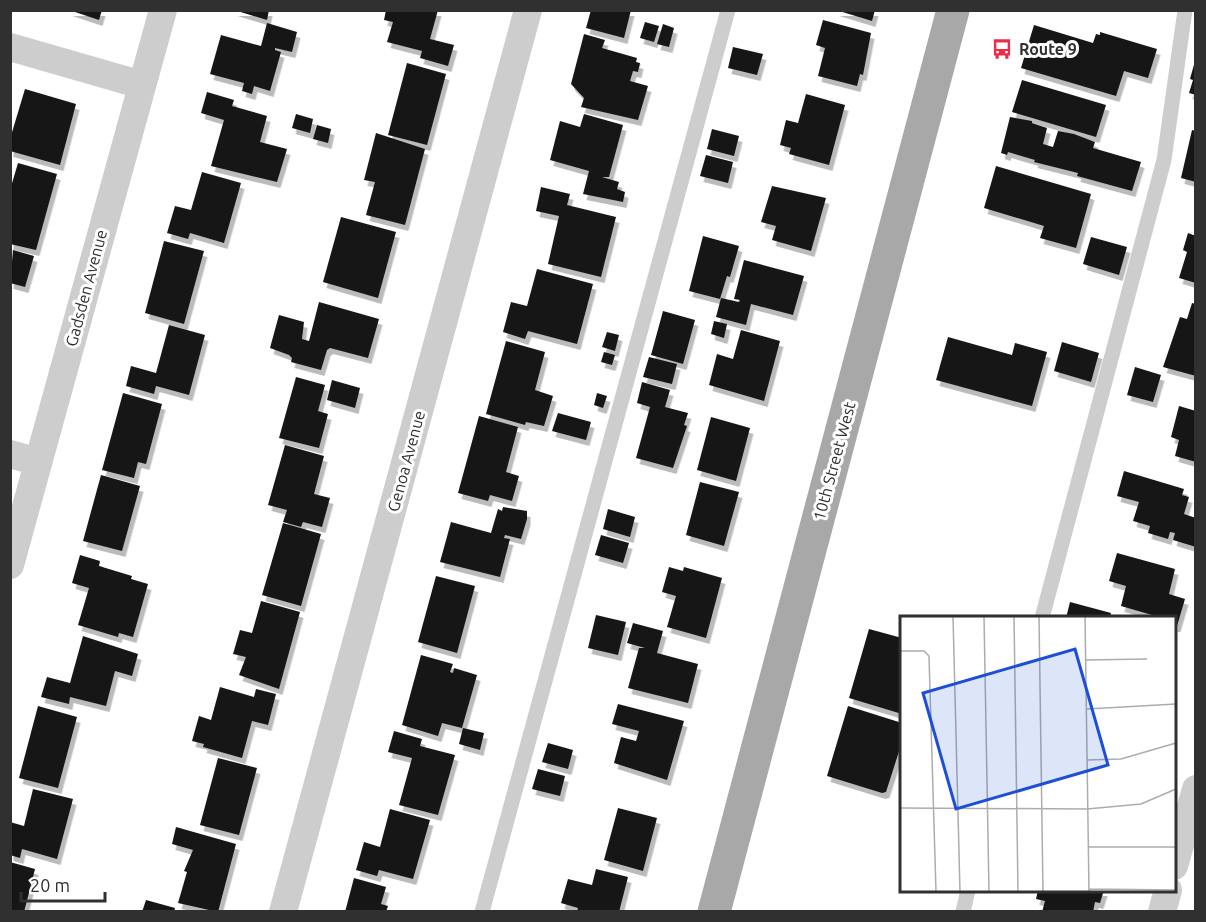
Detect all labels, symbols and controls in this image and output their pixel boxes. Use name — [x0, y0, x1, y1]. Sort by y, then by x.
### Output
bus stop icon: Route 9 — [990, 37, 1014, 61]
place label: Route 9 — [1019, 40, 1077, 58]
street label: Gadsden Avenue — [62, 228, 110, 348]
street label: 10th Street West — [810, 399, 859, 522]
street label: Genoa Avenue — [384, 409, 428, 513]
inset map — [900, 616, 1176, 892]
scale bar — [21, 865, 105, 903]
text: 20 m — [30, 875, 70, 895]

